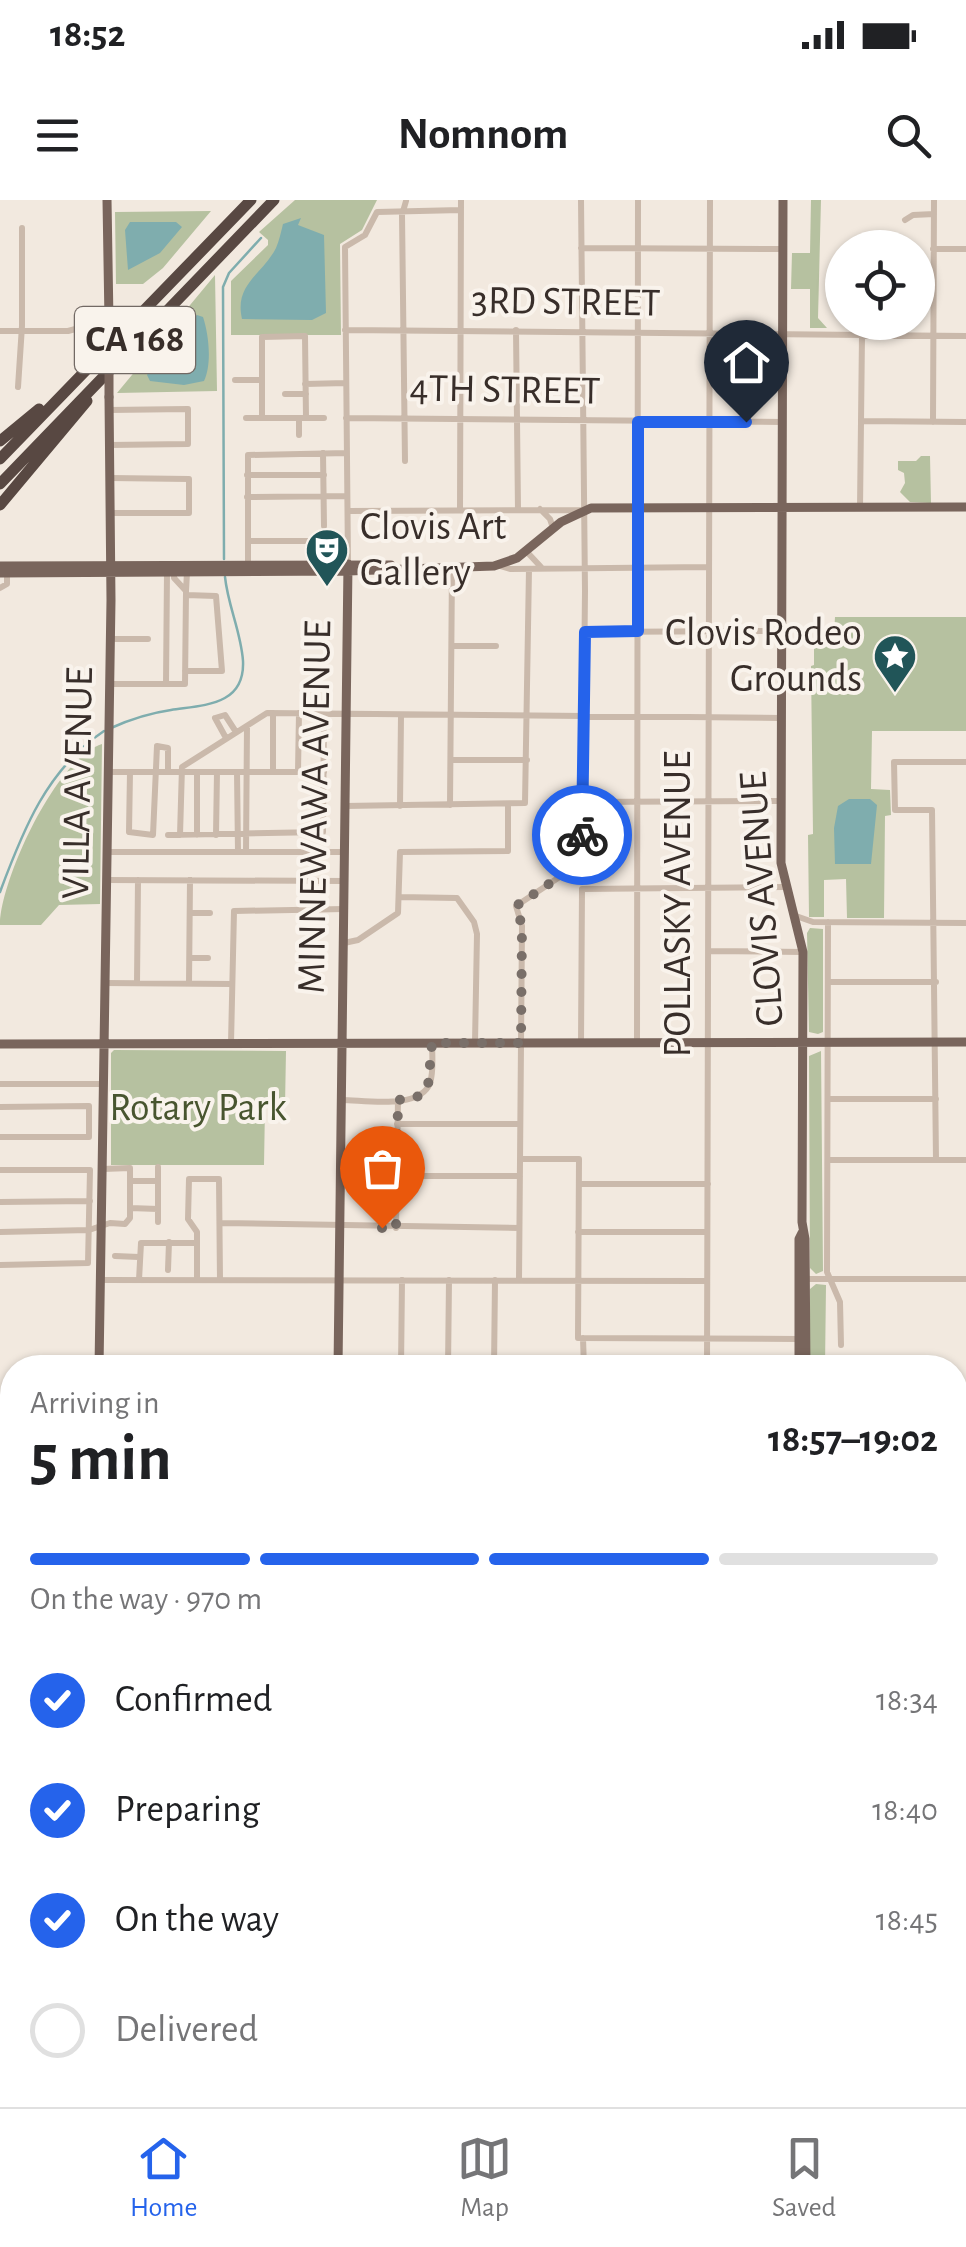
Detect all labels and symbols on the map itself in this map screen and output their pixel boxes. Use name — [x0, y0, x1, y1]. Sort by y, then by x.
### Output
street label: 3RD STREET — [471, 280, 661, 324]
road number: CA 168 — [75, 307, 195, 373]
pin — [704, 320, 789, 423]
street label: 4TH STREET — [409, 368, 601, 412]
place label: Clovis Art Gallery — [360, 507, 506, 593]
theatre icon: Clovis Art Gallery — [304, 527, 350, 588]
place label: Clovis Rodeo Grounds — [665, 613, 862, 699]
street label: MINNEWAWA AVENUE — [292, 620, 338, 994]
place icon: Clovis Rodeo Grounds — [872, 633, 918, 694]
street label: VILLA AVENUE — [56, 667, 100, 899]
street label: POLLASKY AVENUE — [658, 751, 698, 1057]
street label: CLOVIS AVENUE — [733, 770, 791, 1028]
courier — [532, 785, 632, 885]
park label: Rotary Park — [109, 1088, 287, 1128]
pin — [340, 1126, 425, 1229]

